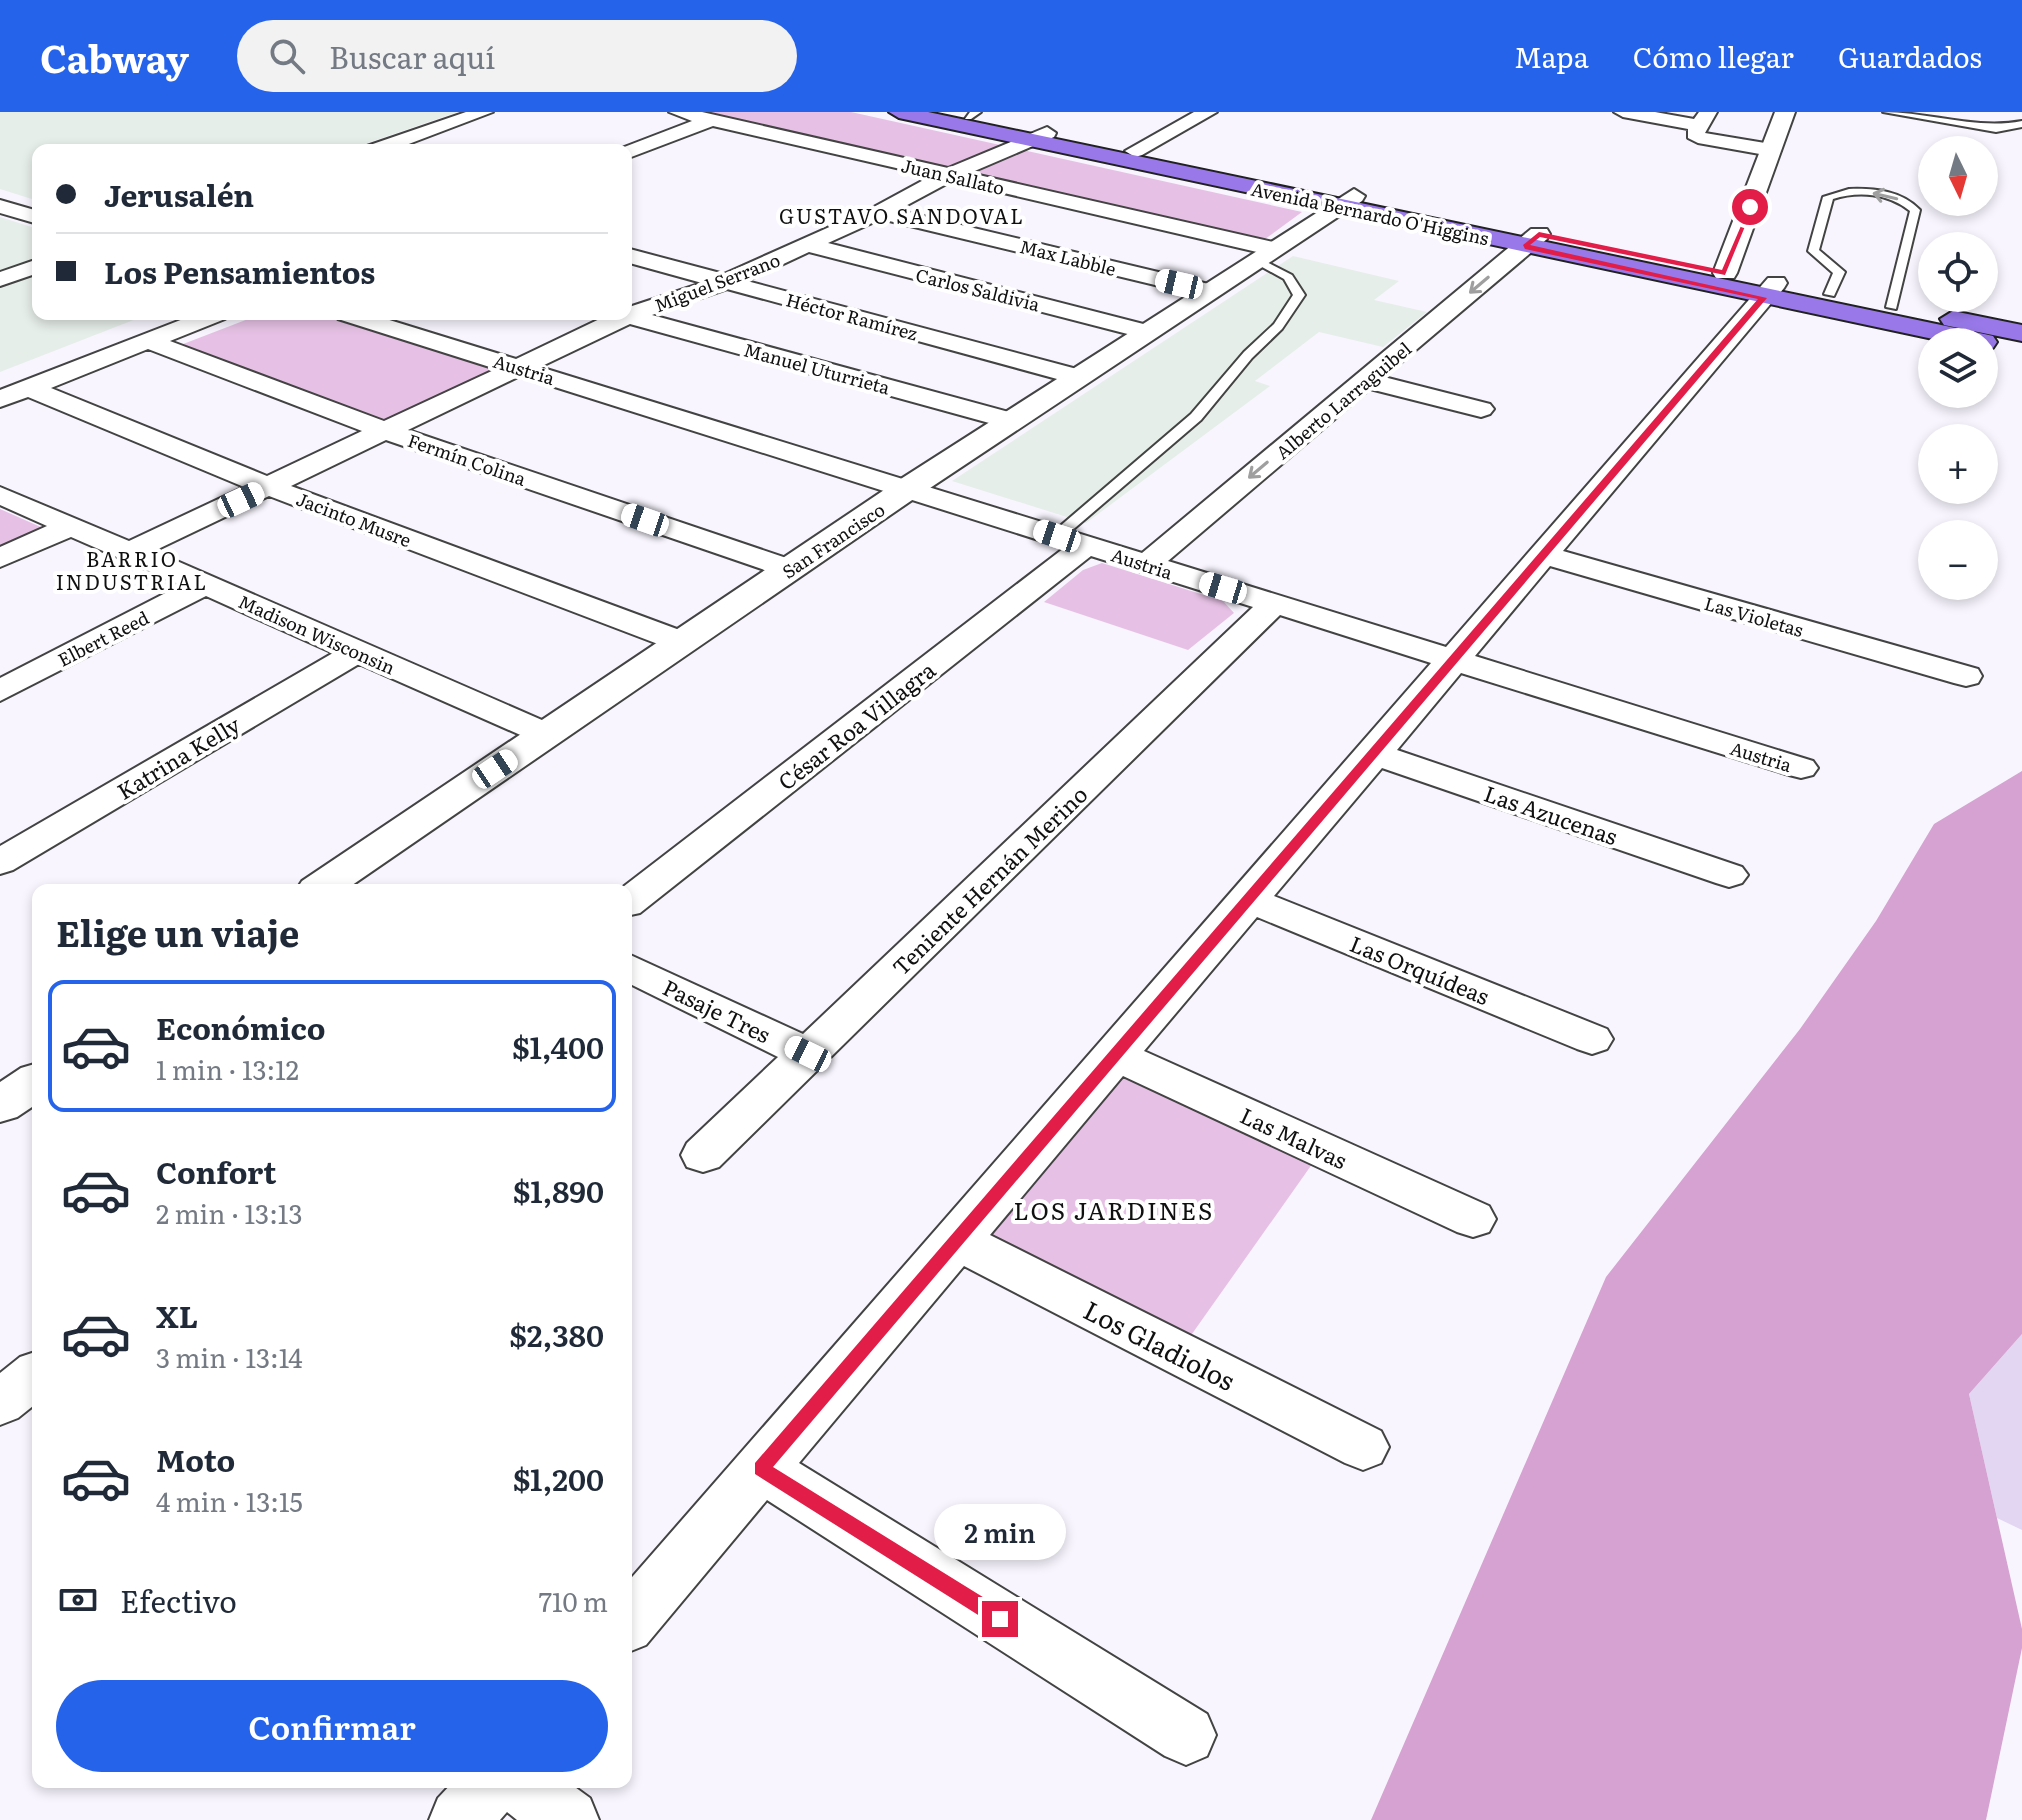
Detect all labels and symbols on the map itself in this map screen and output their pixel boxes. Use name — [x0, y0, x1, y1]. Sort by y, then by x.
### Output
north arrow — [1918, 136, 1998, 216]
street label: Juan Sallato — [899, 151, 1007, 201]
street label: Avenida Bernardo O'Higgins — [1249, 175, 1491, 251]
one-way arrow — [1872, 188, 1898, 203]
route start — [1732, 189, 1768, 225]
district label: GUSTAVO SANDOVAL — [779, 200, 1025, 230]
street label: Max Labble — [1017, 232, 1119, 282]
street label: Miguel Serrano — [650, 246, 784, 318]
street label: Carlos Saldivia — [913, 261, 1043, 318]
car — [1153, 267, 1205, 301]
one-way arrow — [1469, 276, 1490, 294]
street label: Héctor Ramírez — [783, 285, 921, 347]
street label: Alberto Larraguibel — [1269, 335, 1417, 465]
street label: Manuel Uturrieta — [741, 336, 893, 401]
street label: Austria — [490, 347, 558, 391]
street label: Fermín Colina — [404, 426, 530, 492]
one-way arrow — [1249, 461, 1269, 479]
car — [214, 479, 268, 521]
street label: Jacinto Musre — [293, 485, 415, 553]
street label: San Francisco — [776, 496, 890, 584]
car — [618, 501, 672, 539]
car — [1030, 517, 1084, 555]
street label: Austria — [1108, 540, 1176, 586]
district label: BARRIO INDUSTRIAL — [56, 543, 208, 596]
car — [1197, 570, 1249, 606]
street label: Madison Wisconsin — [234, 587, 400, 681]
street label: Las Violetas — [1701, 589, 1807, 643]
street label: Elbert Reed — [53, 603, 153, 673]
street label: César Roa Villagra — [770, 653, 942, 797]
street label: Katrina Kelly — [110, 707, 246, 807]
street label: Austria — [1727, 734, 1795, 778]
car — [468, 746, 522, 792]
street label: Las Azucenas — [1480, 776, 1622, 852]
street label: Teniente Hernán Merino — [884, 778, 1094, 982]
street label: Las Orquídeas — [1345, 926, 1495, 1012]
street label: Pasaje Tres — [658, 970, 776, 1050]
car — [781, 1033, 835, 1075]
street label: Las Malvas — [1235, 1098, 1353, 1176]
district label: LOS JARDINES — [1014, 1192, 1214, 1227]
street label: Los Gladiolos — [1078, 1289, 1242, 1399]
callout: 2 min — [934, 1503, 1066, 1559]
route end — [982, 1601, 1018, 1637]

